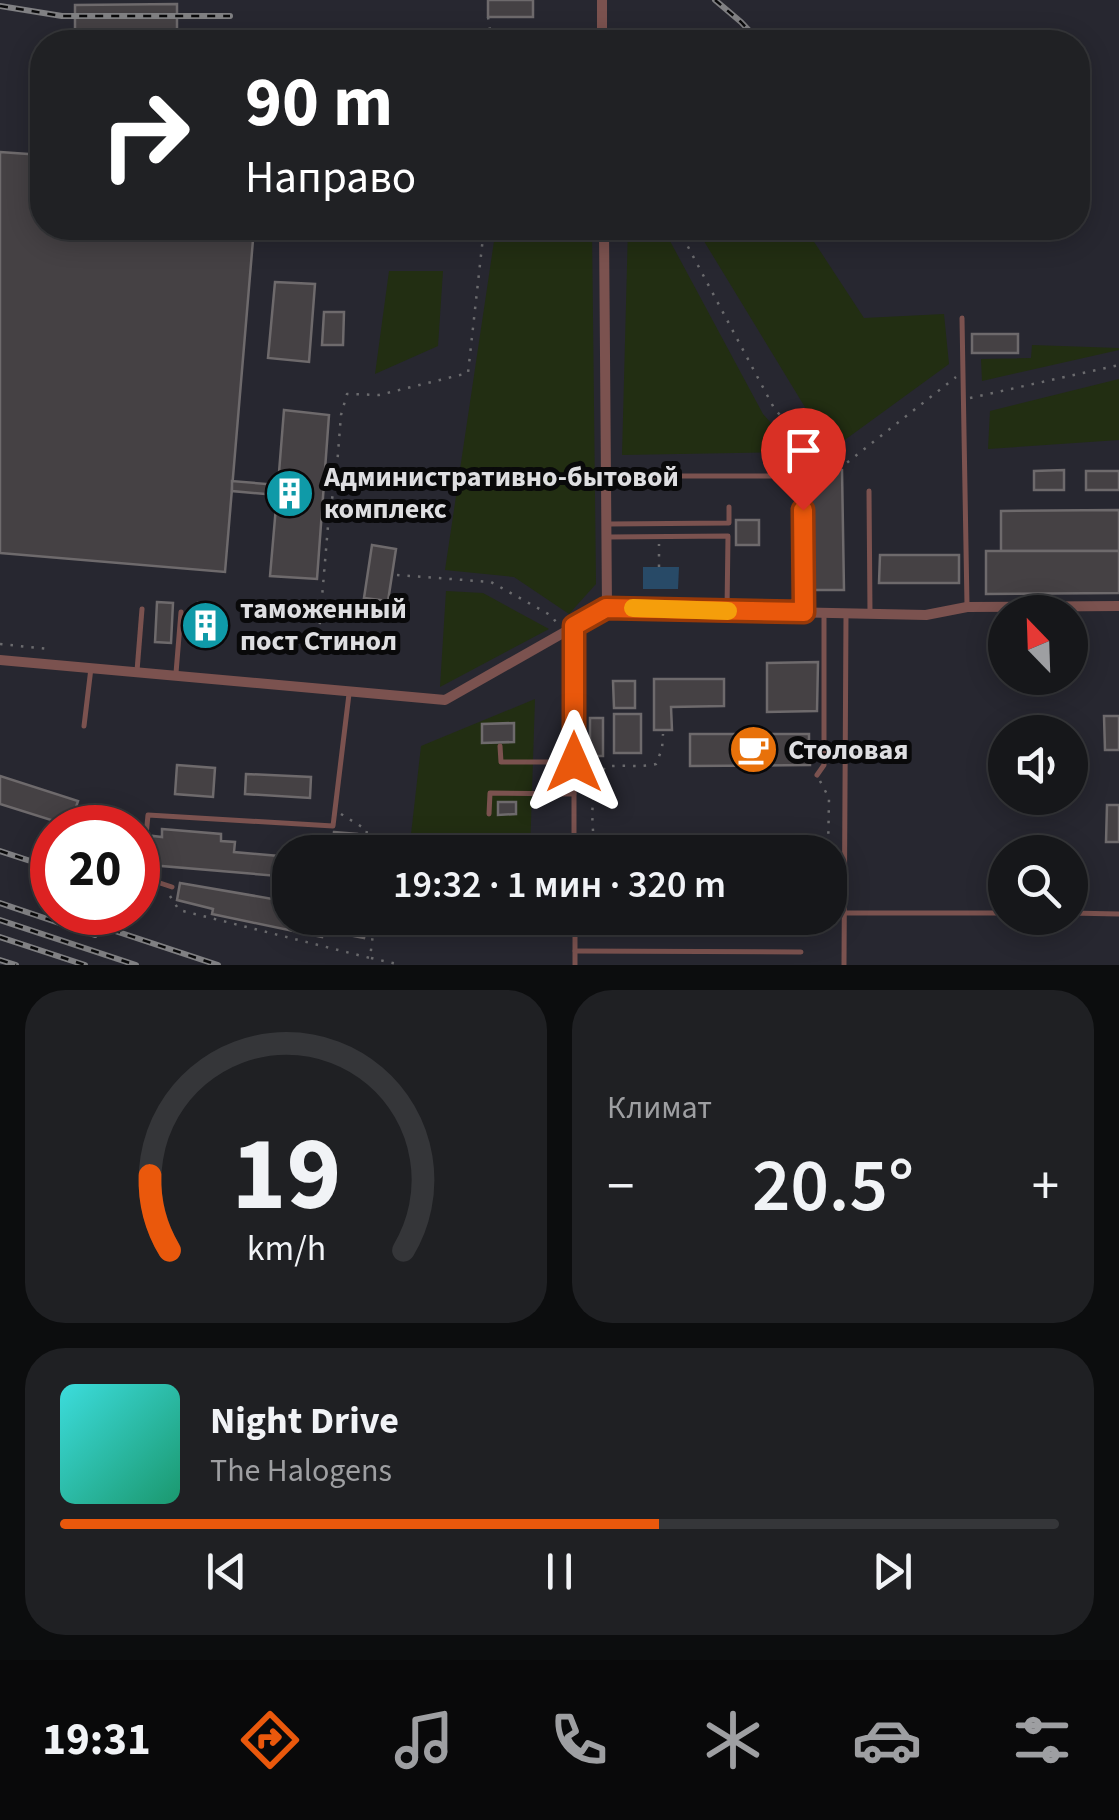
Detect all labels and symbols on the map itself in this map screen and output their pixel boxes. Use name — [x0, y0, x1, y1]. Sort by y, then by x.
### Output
pin — [761, 408, 846, 511]
place label: Административно-бытовой комплекс — [323, 457, 679, 529]
building icon: Административно-бытовой комплекс — [263, 467, 315, 519]
place label: таможенный пост Стинол — [240, 589, 407, 661]
north arrow — [988, 595, 1088, 695]
building icon: таможенный пост Стинол — [179, 599, 231, 651]
position arrow — [522, 710, 626, 814]
cafe icon: Столовая — [727, 724, 779, 776]
place label: Столовая — [788, 730, 908, 770]
speed limit sign: 20 — [30, 805, 160, 935]

